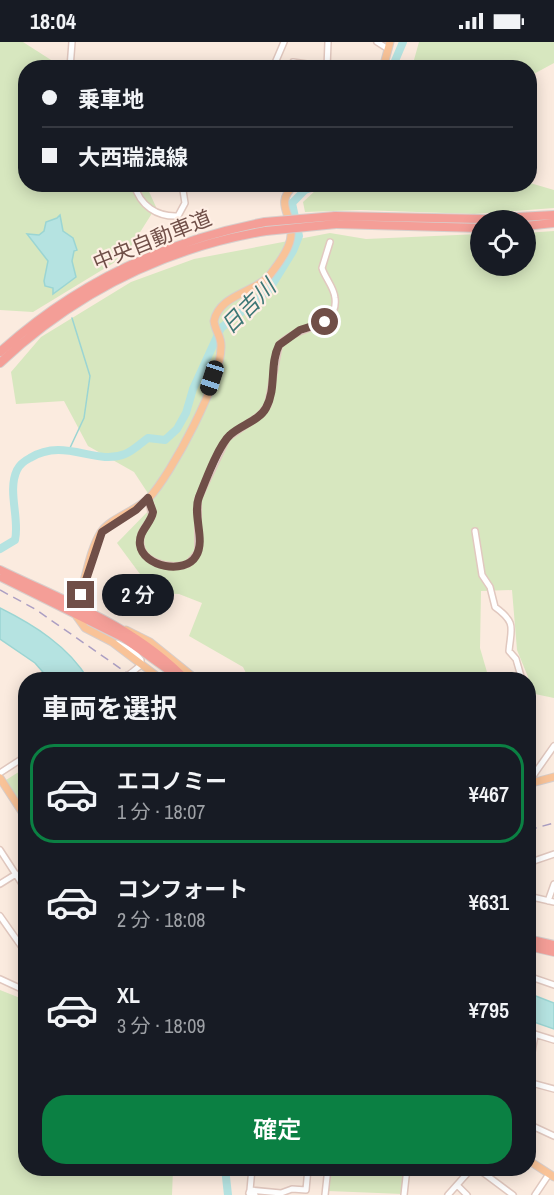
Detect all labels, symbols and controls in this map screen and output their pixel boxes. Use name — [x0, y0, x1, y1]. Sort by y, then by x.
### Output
text: 18:04 — [30, 6, 76, 36]
text: 乗車地 — [78, 84, 144, 114]
text: 大西瑞浪線 — [78, 142, 188, 172]
street label: 中央自動車道 — [88, 203, 216, 277]
map controls — [470, 210, 536, 276]
button: locate — [470, 210, 536, 276]
water label: 日吉川 — [214, 271, 283, 340]
route start — [311, 308, 338, 335]
car — [198, 358, 226, 398]
callout: 2 分 — [102, 574, 174, 616]
route end — [67, 581, 94, 608]
text: 2 分 — [121, 581, 155, 608]
text: 車両を選択 — [42, 690, 177, 726]
text: エコノミー — [117, 766, 227, 796]
icon: car — [45, 767, 99, 821]
text: ¥467 — [469, 779, 509, 809]
text: 1 分 · 18:07 — [117, 798, 205, 825]
text: コンフォート — [117, 874, 248, 904]
icon: car — [45, 875, 99, 929]
text: ¥631 — [469, 887, 509, 917]
text: 2 分 · 18:08 — [117, 906, 205, 933]
text: XL — [117, 980, 140, 1010]
icon: car — [45, 983, 99, 1037]
text: ¥795 — [469, 995, 509, 1025]
text: 3 分 · 18:09 — [117, 1012, 205, 1039]
button: 確定 — [42, 1095, 512, 1164]

